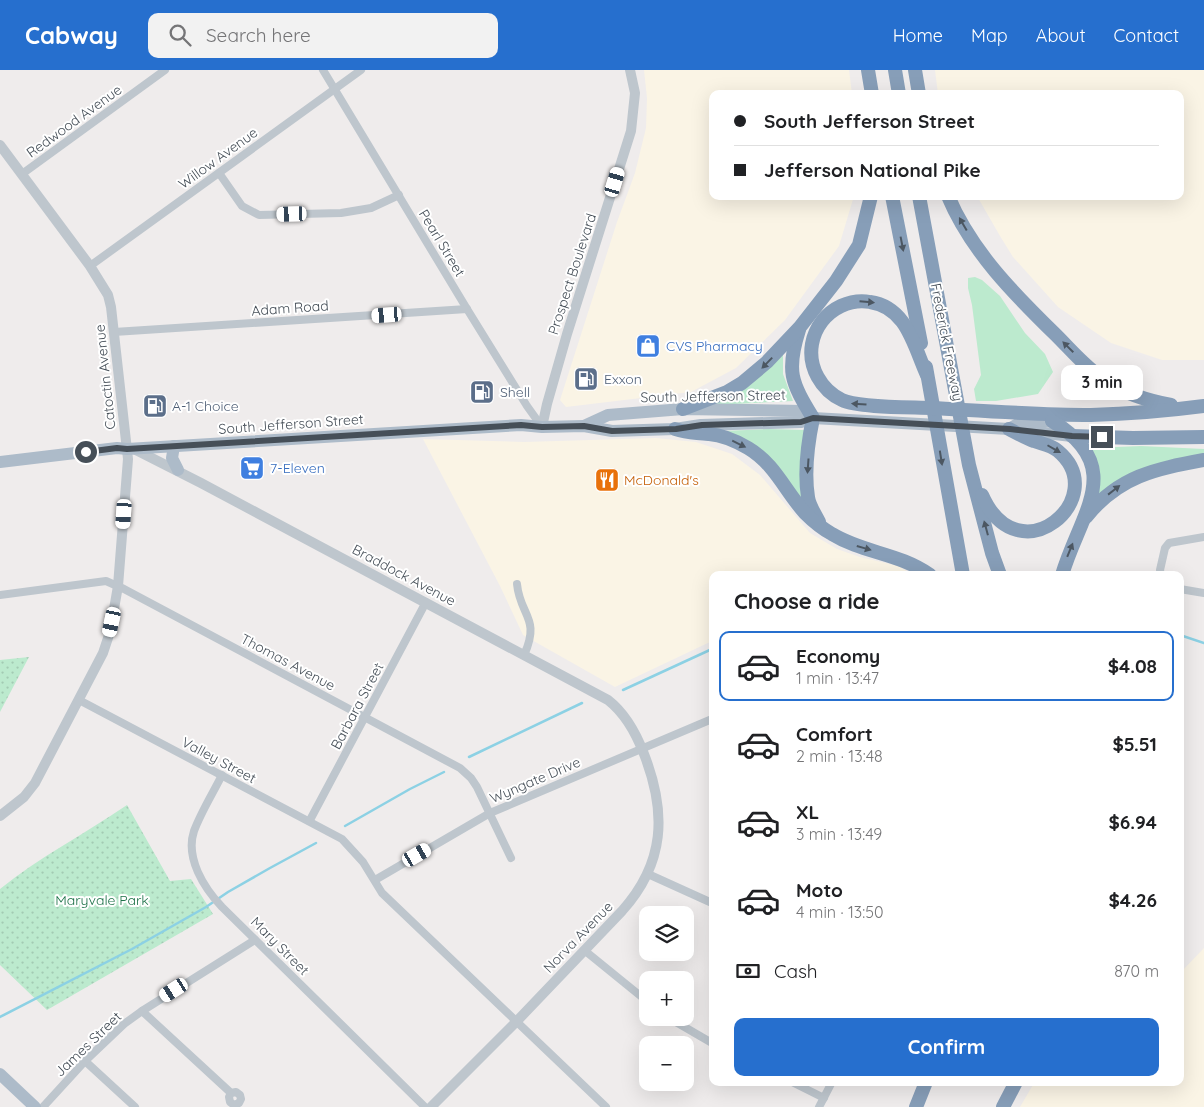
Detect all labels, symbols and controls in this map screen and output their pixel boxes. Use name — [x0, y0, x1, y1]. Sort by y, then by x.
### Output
search box — [148, 13, 498, 58]
text: Cabway — [25, 20, 118, 50]
icon: search — [166, 21, 194, 49]
text: Search here — [206, 23, 311, 47]
text: Home — [893, 24, 943, 47]
text: Map — [971, 24, 1008, 47]
text: About — [1036, 24, 1086, 47]
text: Contact — [1114, 24, 1179, 47]
street label: Redwood Avenue — [23, 80, 125, 162]
text: South Jefferson Street — [764, 109, 975, 133]
street label: Willow Avenue — [175, 123, 261, 193]
text: Jefferson National Pike — [764, 158, 981, 182]
car — [603, 165, 626, 199]
car — [276, 206, 307, 222]
street label: Pearl Street — [415, 206, 469, 280]
street label: Prospect Boulevard — [544, 211, 600, 337]
one-way arrow — [959, 217, 967, 232]
one-way arrow — [898, 237, 906, 253]
street label: Frederick Freeway — [927, 281, 967, 403]
street label: Adam Road — [251, 296, 329, 320]
one-way arrow — [860, 299, 876, 307]
car — [371, 306, 402, 324]
street label: Catoctin Avenue — [91, 323, 119, 430]
shop icon: CVS Pharmacy — [635, 333, 661, 359]
place label: CVS Pharmacy — [666, 337, 763, 355]
one-way arrow — [1062, 341, 1074, 353]
one-way arrow — [761, 356, 773, 368]
callout: 3 min — [1061, 364, 1143, 400]
fuel station icon: Exxon — [573, 366, 599, 392]
place label: Exxon — [604, 370, 642, 388]
text: 3 min — [1081, 372, 1123, 392]
fuel station icon: Shell — [469, 379, 495, 405]
place label: Shell — [500, 383, 530, 401]
street label: South Jefferson Street — [640, 386, 786, 406]
fuel station icon: A-1 Choice — [142, 393, 168, 419]
place label: A-1 Choice — [172, 397, 239, 415]
one-way arrow — [851, 399, 867, 407]
street label: South Jefferson Street — [218, 410, 364, 438]
route end — [1091, 426, 1113, 448]
one-way arrow — [732, 440, 746, 448]
route start — [75, 441, 97, 463]
one-way arrow — [1047, 445, 1060, 454]
one-way arrow — [937, 450, 945, 466]
supermarket icon: 7-Eleven — [239, 455, 265, 481]
one-way arrow — [803, 458, 811, 474]
place label: 7-Eleven — [270, 459, 325, 477]
restaurant icon: McDonald's — [594, 467, 620, 493]
place label: McDonald's — [624, 471, 699, 489]
one-way arrow — [1107, 485, 1120, 496]
car — [115, 499, 132, 529]
one-way arrow — [982, 521, 990, 536]
street label: Braddock Avenue — [349, 540, 459, 610]
one-way arrow — [1066, 542, 1074, 557]
one-way arrow — [856, 544, 871, 552]
text: Choose a ride — [734, 587, 879, 615]
car — [101, 606, 122, 638]
street label: Thomas Avenue — [238, 630, 338, 694]
icon: car — [736, 644, 781, 689]
text: Economy — [796, 644, 880, 668]
text: $4.08 — [1108, 654, 1157, 678]
street label: Barbara Street — [327, 659, 388, 752]
text: 1 min · 13:47 — [796, 668, 879, 688]
icon: car — [736, 722, 781, 767]
text: Comfort — [796, 722, 873, 746]
text: $5.51 — [1112, 732, 1157, 756]
street label: Valley Street — [179, 733, 260, 787]
text: 2 min · 13:48 — [796, 746, 883, 766]
street label: Wyngate Drive — [487, 753, 583, 807]
icon: car — [736, 800, 781, 845]
text: XL — [796, 800, 819, 824]
text: $6.94 — [1108, 810, 1157, 834]
text: 3 min · 13:49 — [796, 824, 882, 844]
car — [400, 841, 433, 869]
icon: car — [736, 878, 781, 923]
text: Moto — [796, 878, 843, 902]
text: $4.26 — [1108, 888, 1157, 912]
park label: Maryvale Park — [55, 891, 149, 909]
street label: Norva Avenue — [539, 897, 617, 976]
text: 4 min · 13:50 — [796, 902, 883, 922]
map controls — [639, 906, 694, 1091]
button: layers — [639, 906, 694, 961]
street label: Mary Street — [247, 913, 313, 979]
icon: cash — [734, 957, 762, 985]
text: Cash — [774, 959, 818, 983]
text: 870 m — [1114, 961, 1159, 981]
button: + — [639, 971, 694, 1026]
car — [157, 976, 190, 1004]
street label: James Street — [51, 1008, 125, 1080]
button: Confirm — [734, 1018, 1159, 1076]
button: − — [639, 1036, 694, 1091]

